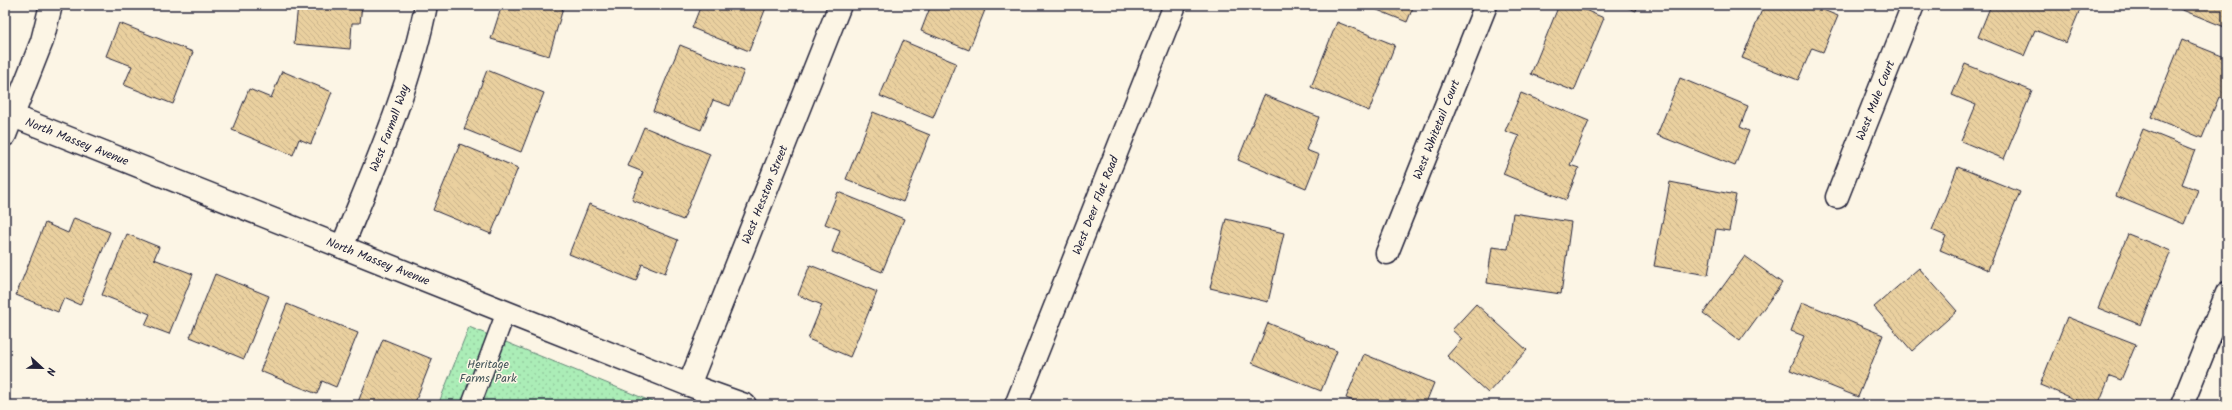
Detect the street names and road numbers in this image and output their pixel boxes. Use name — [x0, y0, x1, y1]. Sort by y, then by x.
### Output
street label: West Mule Court — [1851, 57, 1900, 143]
street label: West Whitetail Court — [1408, 77, 1465, 182]
street label: West Farmall Way — [365, 82, 415, 175]
street label: North Massey Avenue — [22, 113, 132, 171]
street label: West Hesston Street — [737, 142, 793, 247]
street label: West Deer Flat Road — [1068, 152, 1125, 258]
street label: North Massey Avenue — [323, 233, 433, 291]

